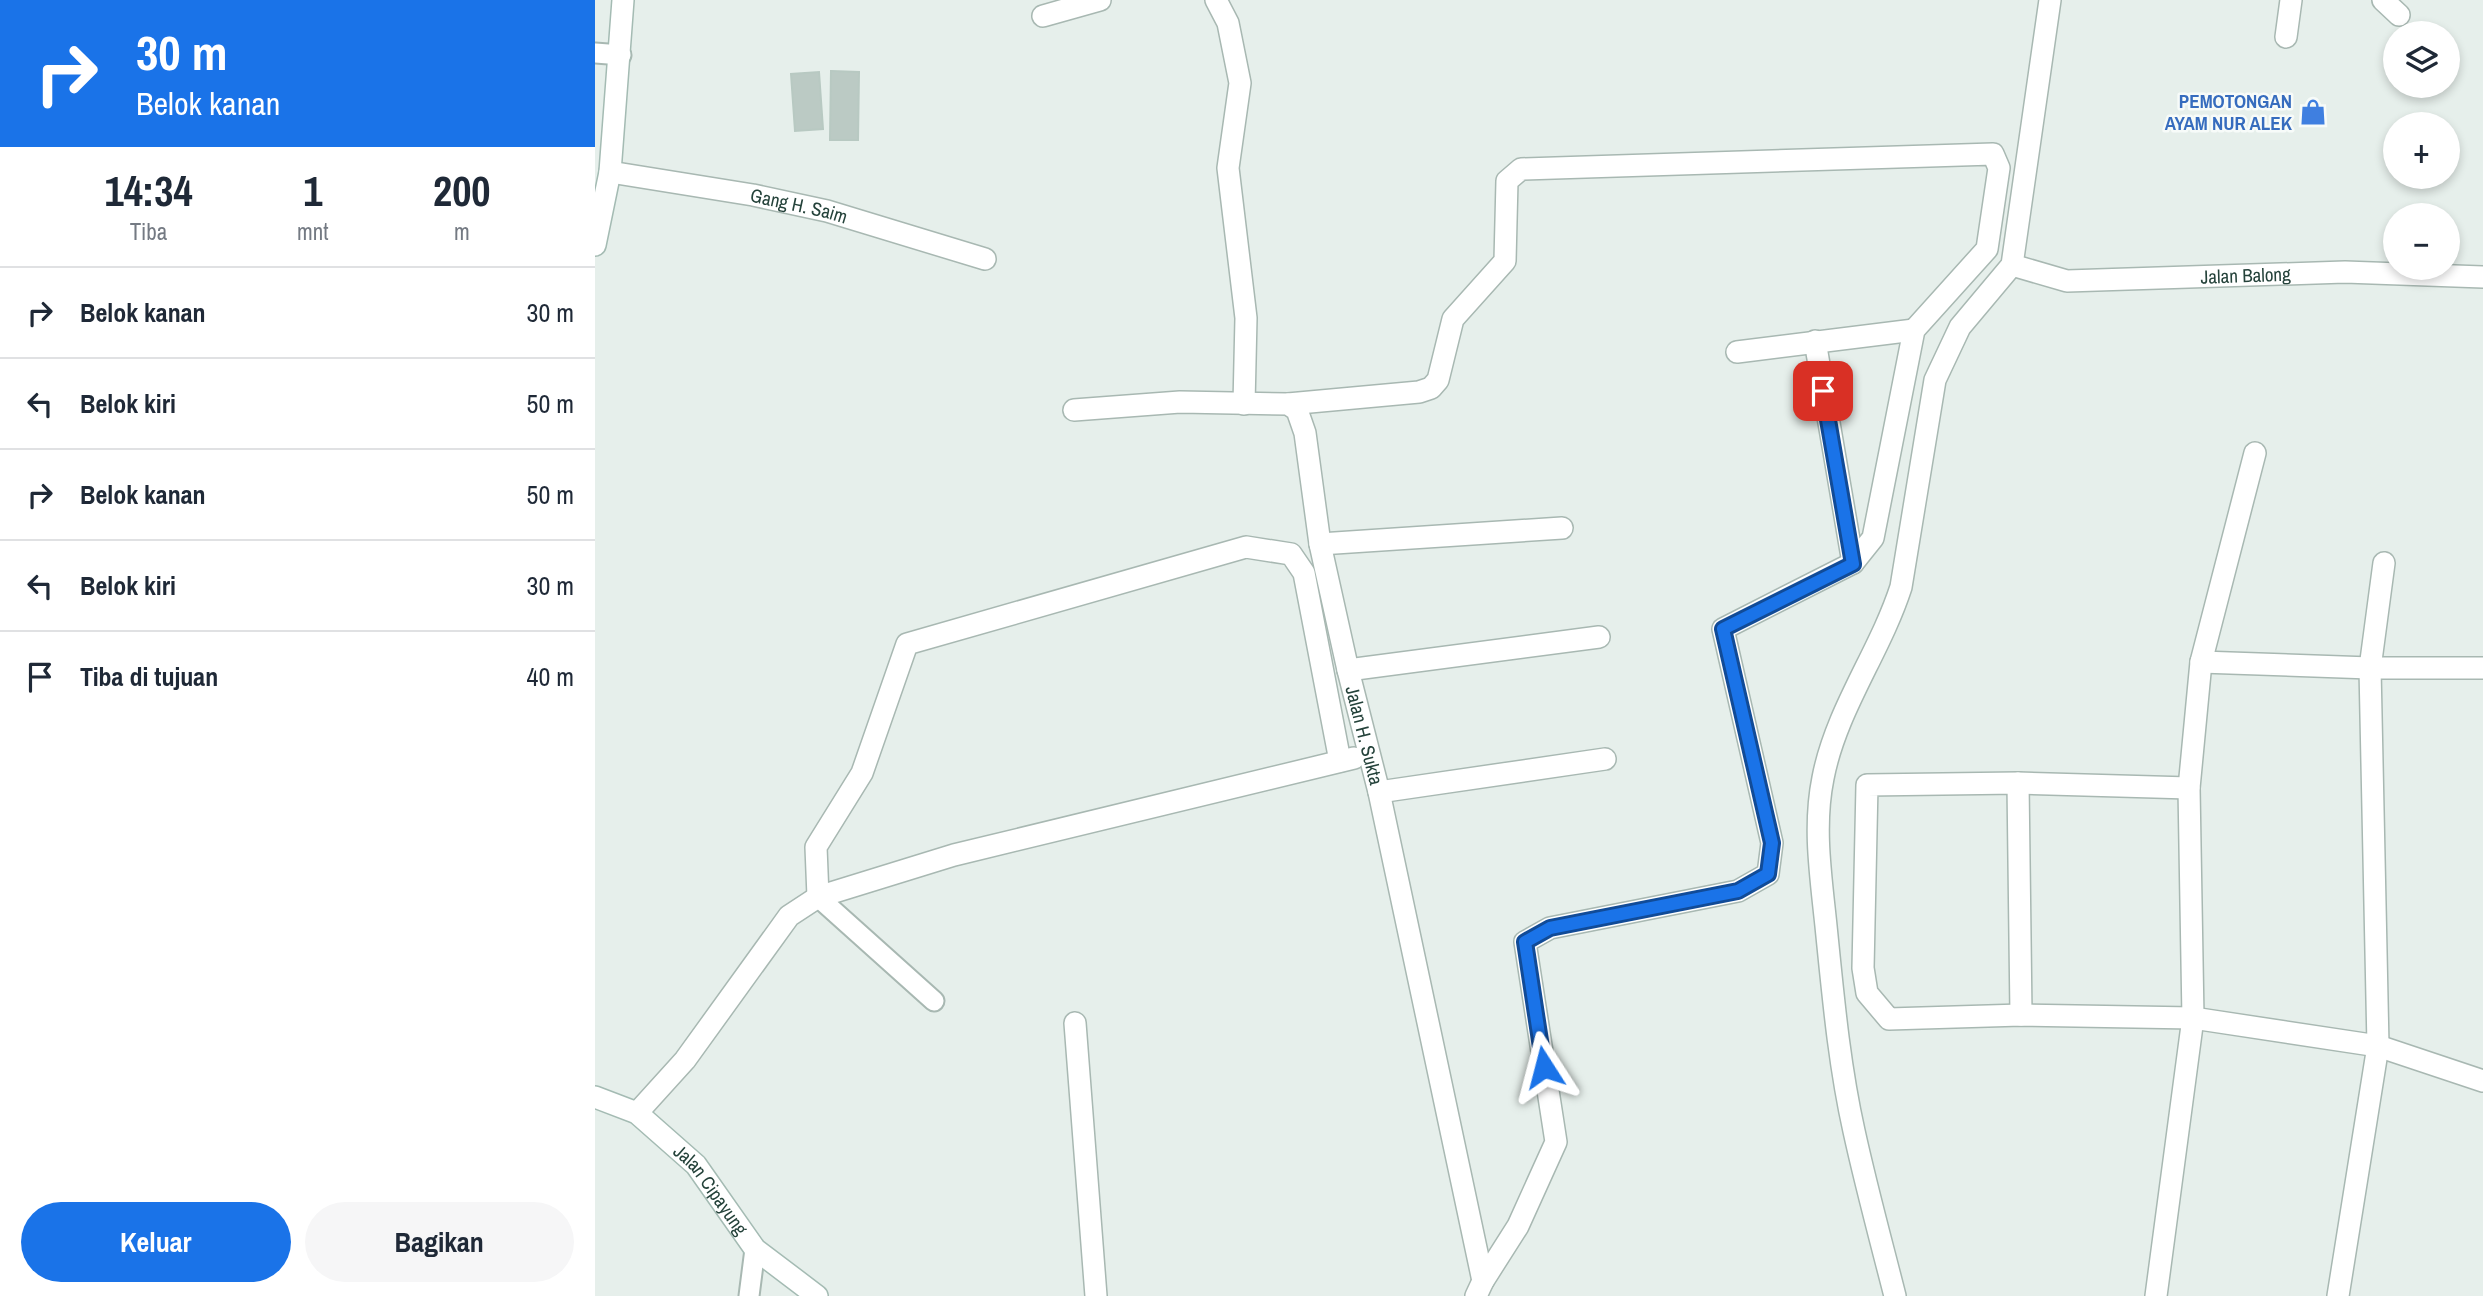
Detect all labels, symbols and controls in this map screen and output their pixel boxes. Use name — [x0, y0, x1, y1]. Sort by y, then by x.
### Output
text: 30 m — [136, 19, 228, 85]
map controls — [2383, 21, 2460, 280]
button: layers — [2383, 21, 2460, 98]
icon: right — [21, 28, 112, 119]
text: Belok kanan — [136, 82, 280, 125]
place label: PEMOTONGAN AYAM NUR ALEK — [2165, 88, 2293, 136]
shop icon: PEMOTONGAN AYAM NUR ALEK — [2298, 97, 2328, 127]
button: + — [2383, 112, 2460, 189]
text: 14:34 — [105, 163, 193, 219]
text: 1 — [303, 163, 322, 219]
text: 200 — [433, 163, 491, 219]
street label: Gang H. Saim — [748, 182, 851, 230]
button: − — [2383, 203, 2460, 280]
text: Tiba — [130, 216, 167, 247]
text: mnt — [297, 216, 329, 247]
text: m — [454, 216, 470, 247]
street label: Jalan Balong — [2200, 261, 2291, 290]
icon: right — [21, 294, 59, 332]
text: Belok kanan — [80, 295, 206, 330]
text: 30 m — [527, 295, 574, 330]
pin — [1793, 361, 1853, 421]
icon: arrive — [1804, 372, 1842, 410]
icon: left — [21, 385, 59, 423]
text: Belok kiri — [80, 386, 176, 421]
text: 50 m — [527, 386, 574, 421]
icon: right — [21, 476, 59, 514]
text: Belok kanan — [80, 477, 206, 512]
text: 50 m — [527, 477, 574, 512]
icon: left — [21, 567, 59, 605]
text: Belok kiri — [80, 568, 176, 603]
text: 30 m — [527, 568, 574, 603]
icon: arrive — [21, 658, 59, 696]
text: Tiba di tujuan — [80, 659, 218, 694]
text: 40 m — [527, 659, 574, 694]
street label: Jalan H. Sukta — [1340, 683, 1390, 788]
position arrow — [1507, 1030, 1581, 1104]
street label: Jalan Cipayung — [668, 1138, 754, 1240]
button: Keluar — [21, 1202, 291, 1282]
button: Bagikan — [305, 1202, 574, 1282]

